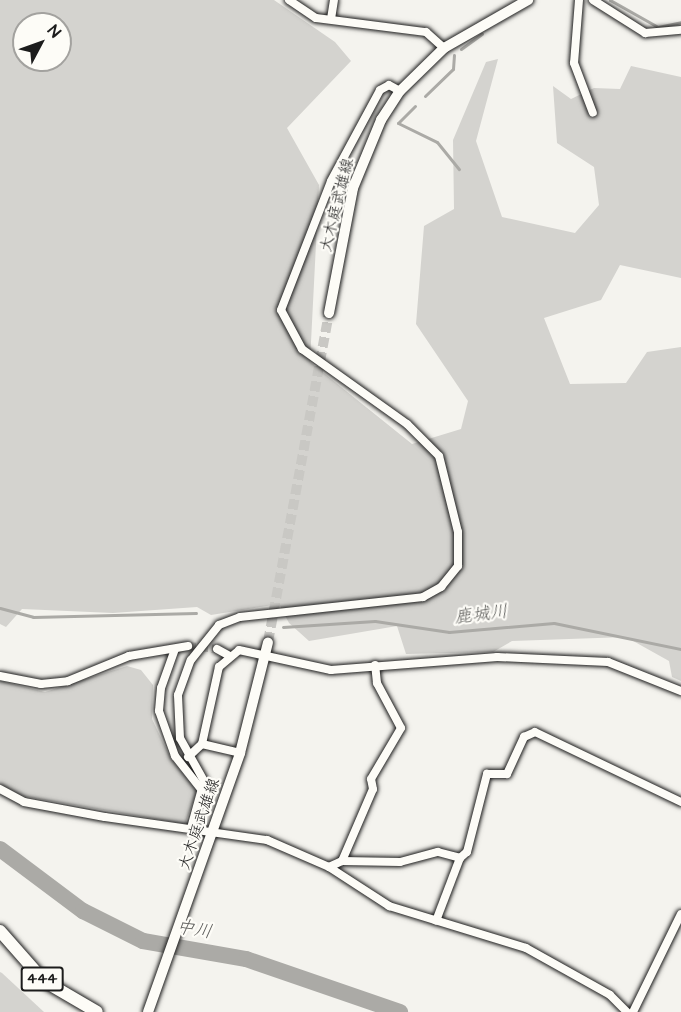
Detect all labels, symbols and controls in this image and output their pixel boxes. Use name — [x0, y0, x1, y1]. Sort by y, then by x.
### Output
north arrow — [12, 12, 72, 72]
text: N — [42, 21, 66, 43]
street label: 大木庭武雄線 — [316, 156, 358, 254]
water label: 鹿城川 — [453, 601, 509, 629]
street label: 大木庭武雄線 — [174, 775, 224, 873]
water label: 中川 — [174, 916, 214, 944]
road number: 444 — [20, 967, 64, 991]

